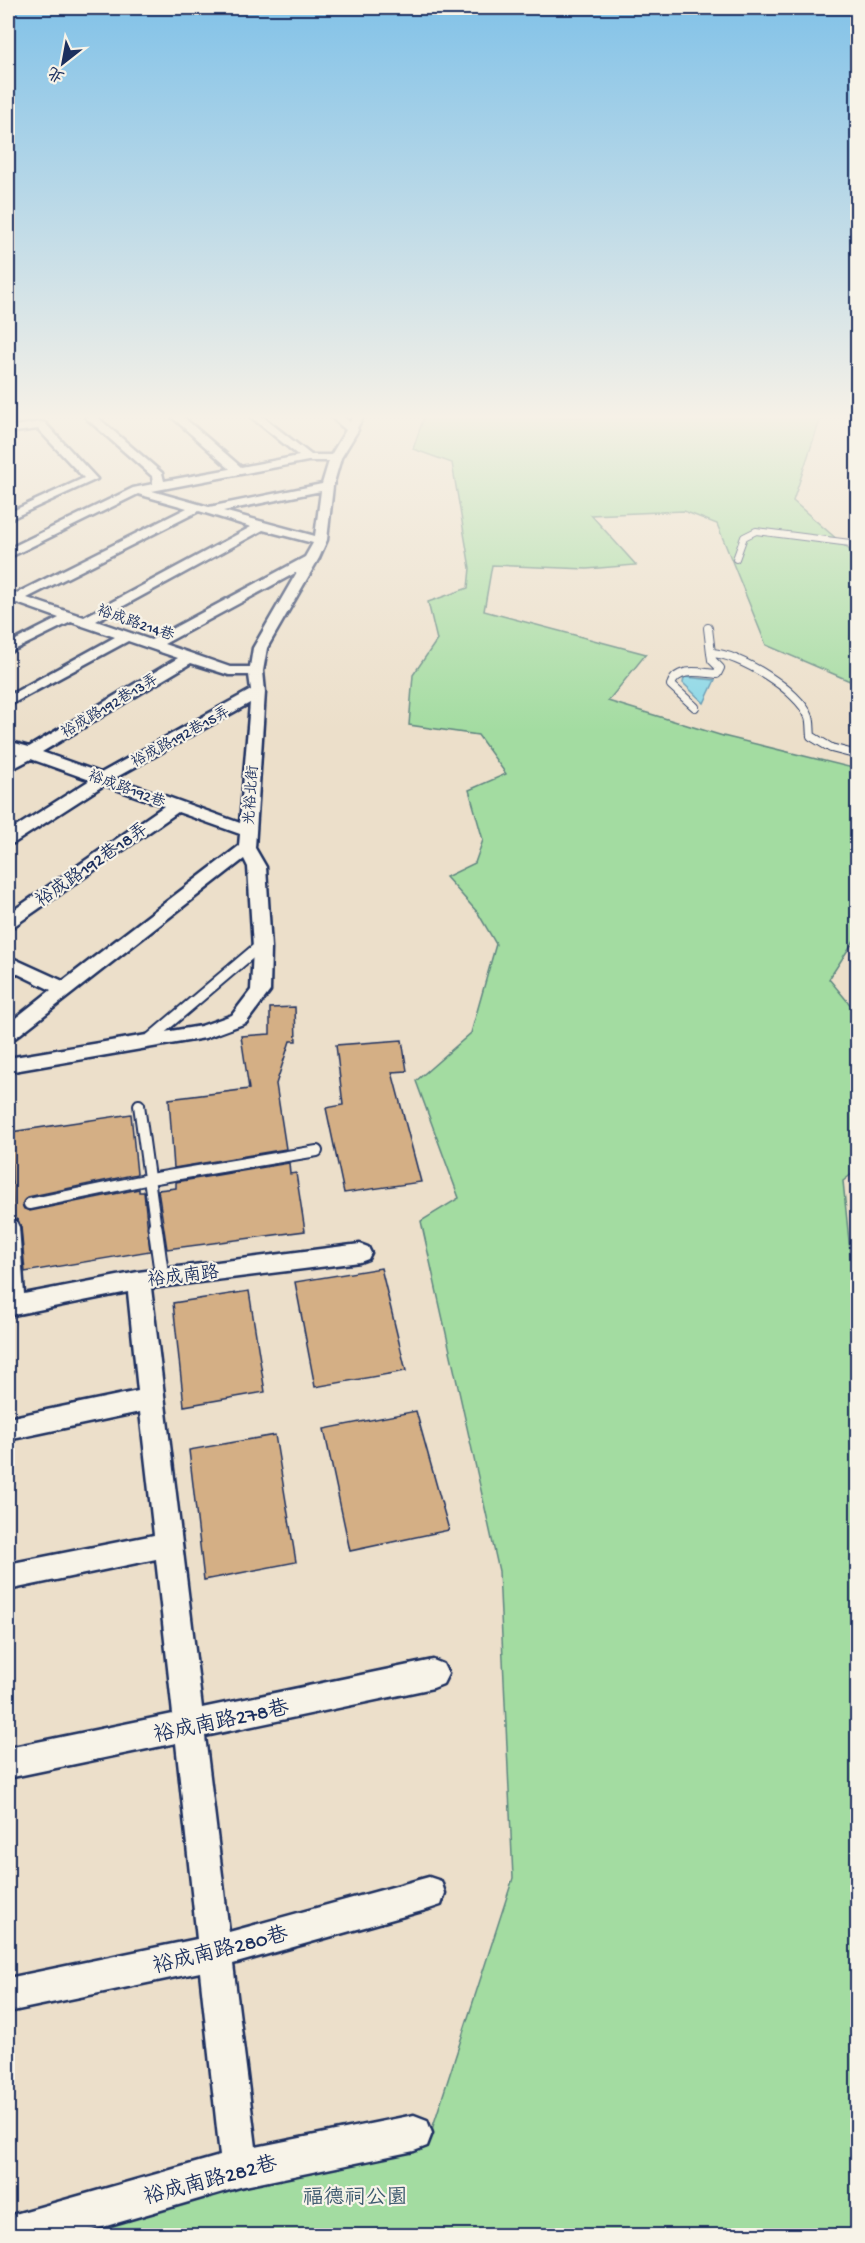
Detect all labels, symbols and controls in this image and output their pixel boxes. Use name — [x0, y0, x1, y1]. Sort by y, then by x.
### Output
north arrow — [33, 33, 93, 93]
text: 北 — [45, 61, 69, 86]
street label: 裕成路214巷 — [94, 602, 176, 646]
street label: 裕成路192巷13弄 — [58, 671, 162, 743]
street label: 裕成路192巷15弄 — [129, 703, 233, 772]
street label: 光裕北街 — [241, 765, 263, 826]
street label: 裕成路192巷 — [85, 768, 167, 812]
street label: 裕成路192巷18弄 — [32, 819, 153, 913]
street label: 裕成南路 — [146, 1262, 220, 1292]
street label: 裕成南路278巷 — [151, 1695, 292, 1750]
street label: 裕成南路280巷 — [150, 1922, 291, 1981]
street label: 裕成南路282巷 — [141, 2151, 280, 2212]
park label: 福德祠公園 — [303, 2186, 408, 2212]

